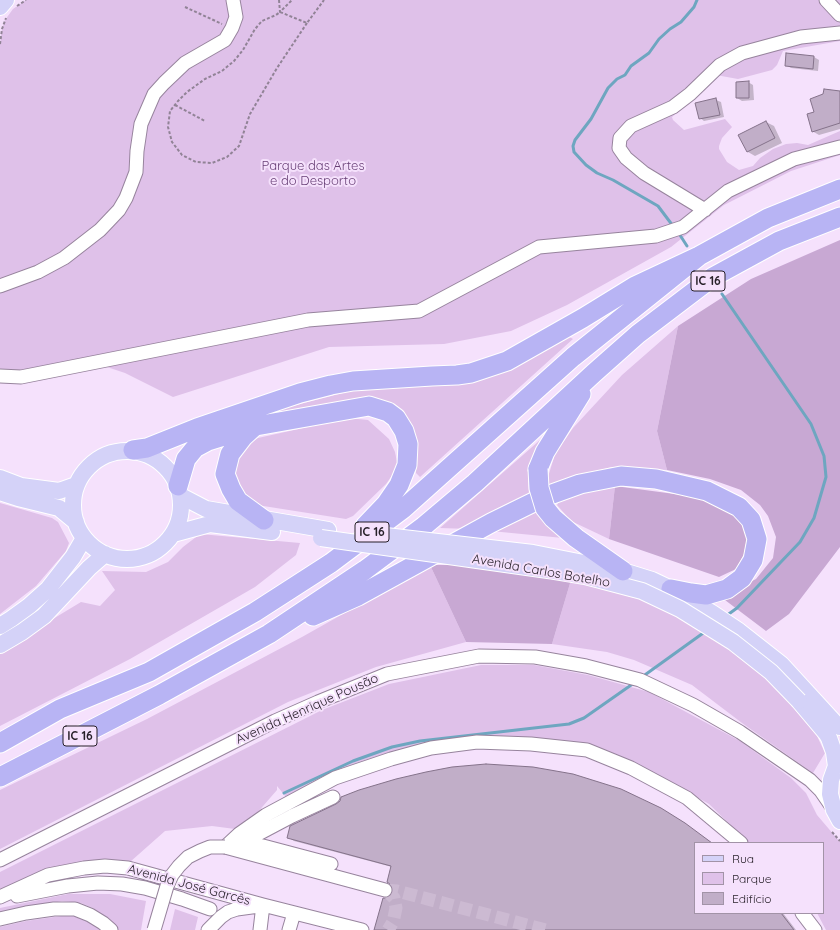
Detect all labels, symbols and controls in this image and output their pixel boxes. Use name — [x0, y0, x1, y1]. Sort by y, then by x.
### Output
park label: Parque das Artes e do Desporto — [261, 158, 365, 189]
road number: IC 16 — [691, 271, 725, 291]
road number: IC 16 — [355, 522, 389, 542]
street label: Avenida Carlos Botelho — [471, 551, 611, 591]
street label: Avenida Henrique Pousão — [233, 670, 381, 748]
road number: IC 16 — [63, 726, 97, 746]
legend — [694, 842, 824, 914]
text: Rua — [732, 851, 754, 866]
street label: Avenida José Garcês — [126, 861, 252, 909]
text: Parque — [732, 871, 772, 886]
text: Edifício — [732, 891, 772, 906]

